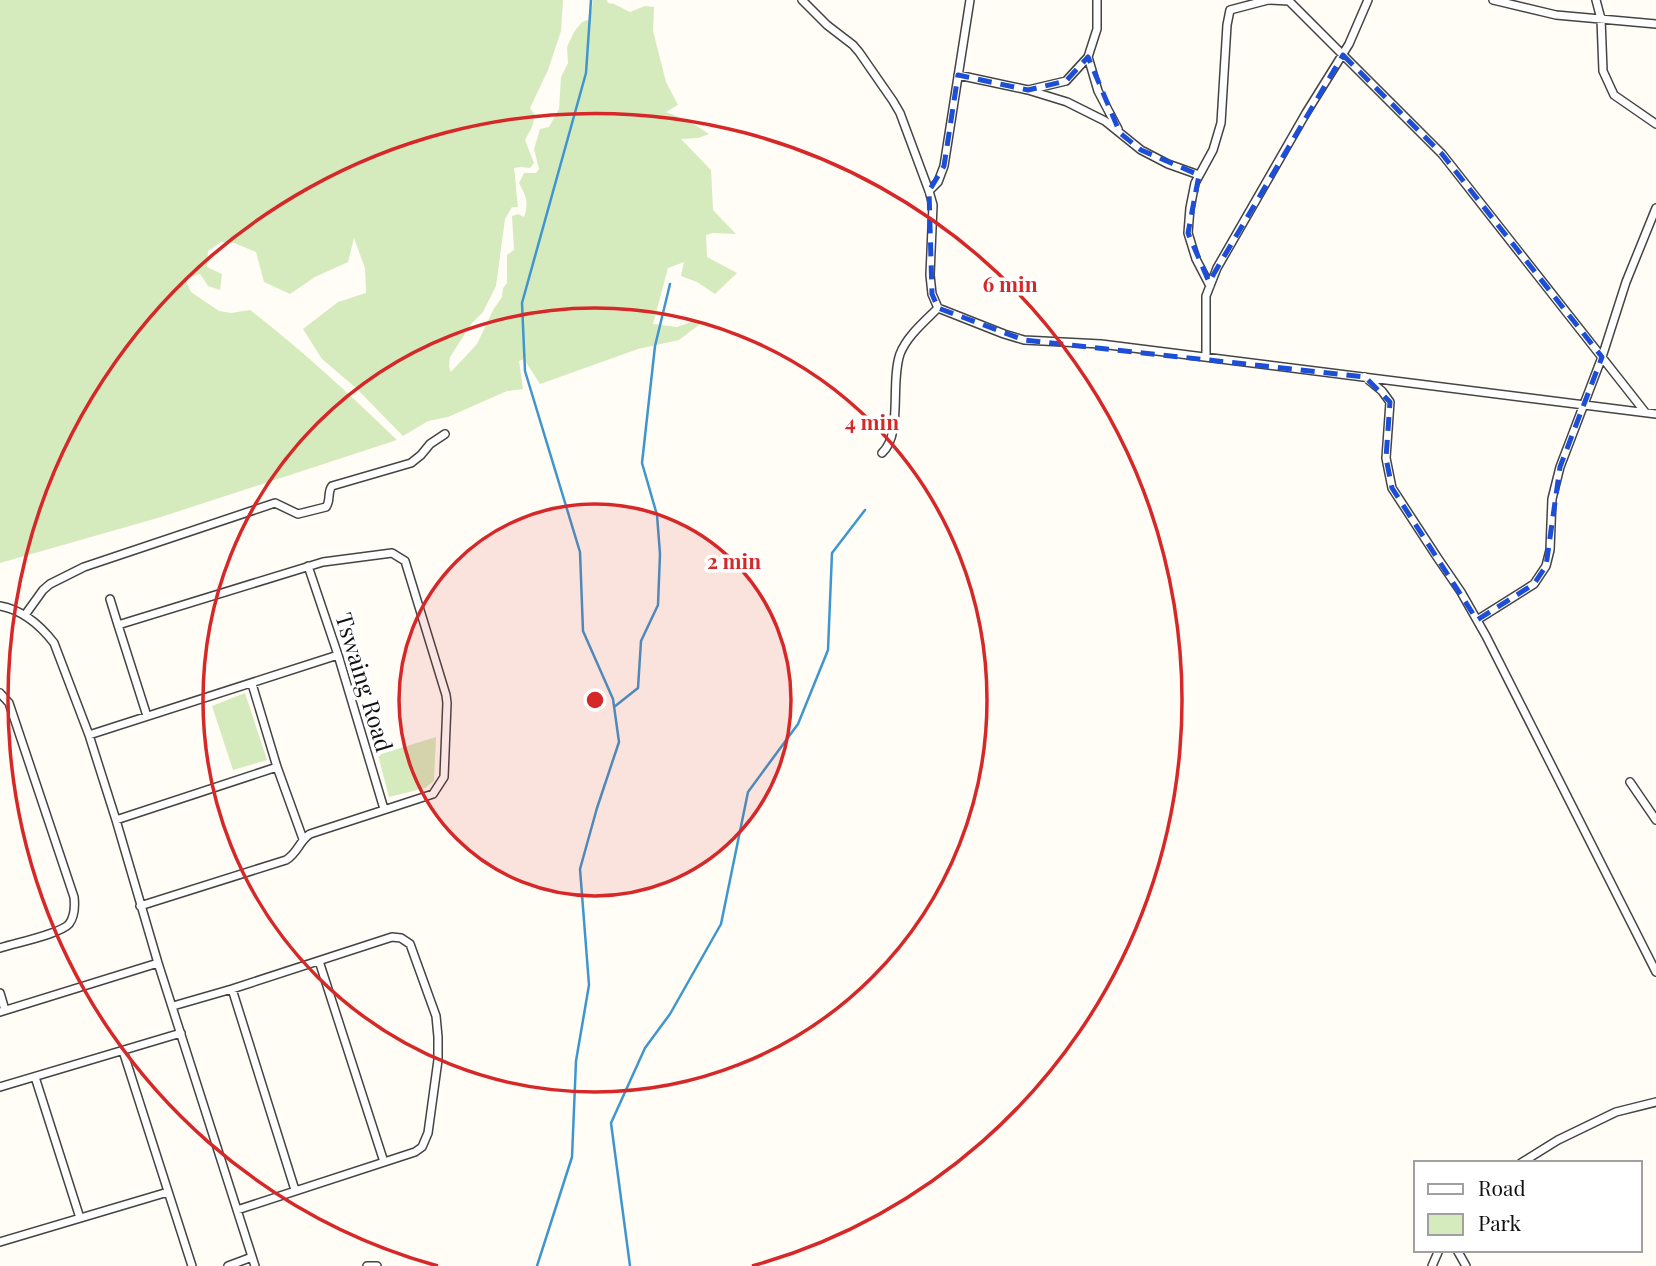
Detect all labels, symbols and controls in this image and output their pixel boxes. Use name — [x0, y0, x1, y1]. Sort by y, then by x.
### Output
text: 6 min — [982, 269, 1038, 297]
text: 4 min — [845, 407, 899, 435]
text: 2 min — [707, 546, 761, 574]
street label: Tswaing Road — [329, 609, 401, 755]
centre of rings — [583, 688, 607, 712]
legend — [1414, 1161, 1642, 1252]
text: Road — [1478, 1173, 1526, 1201]
text: Park — [1478, 1208, 1522, 1236]

